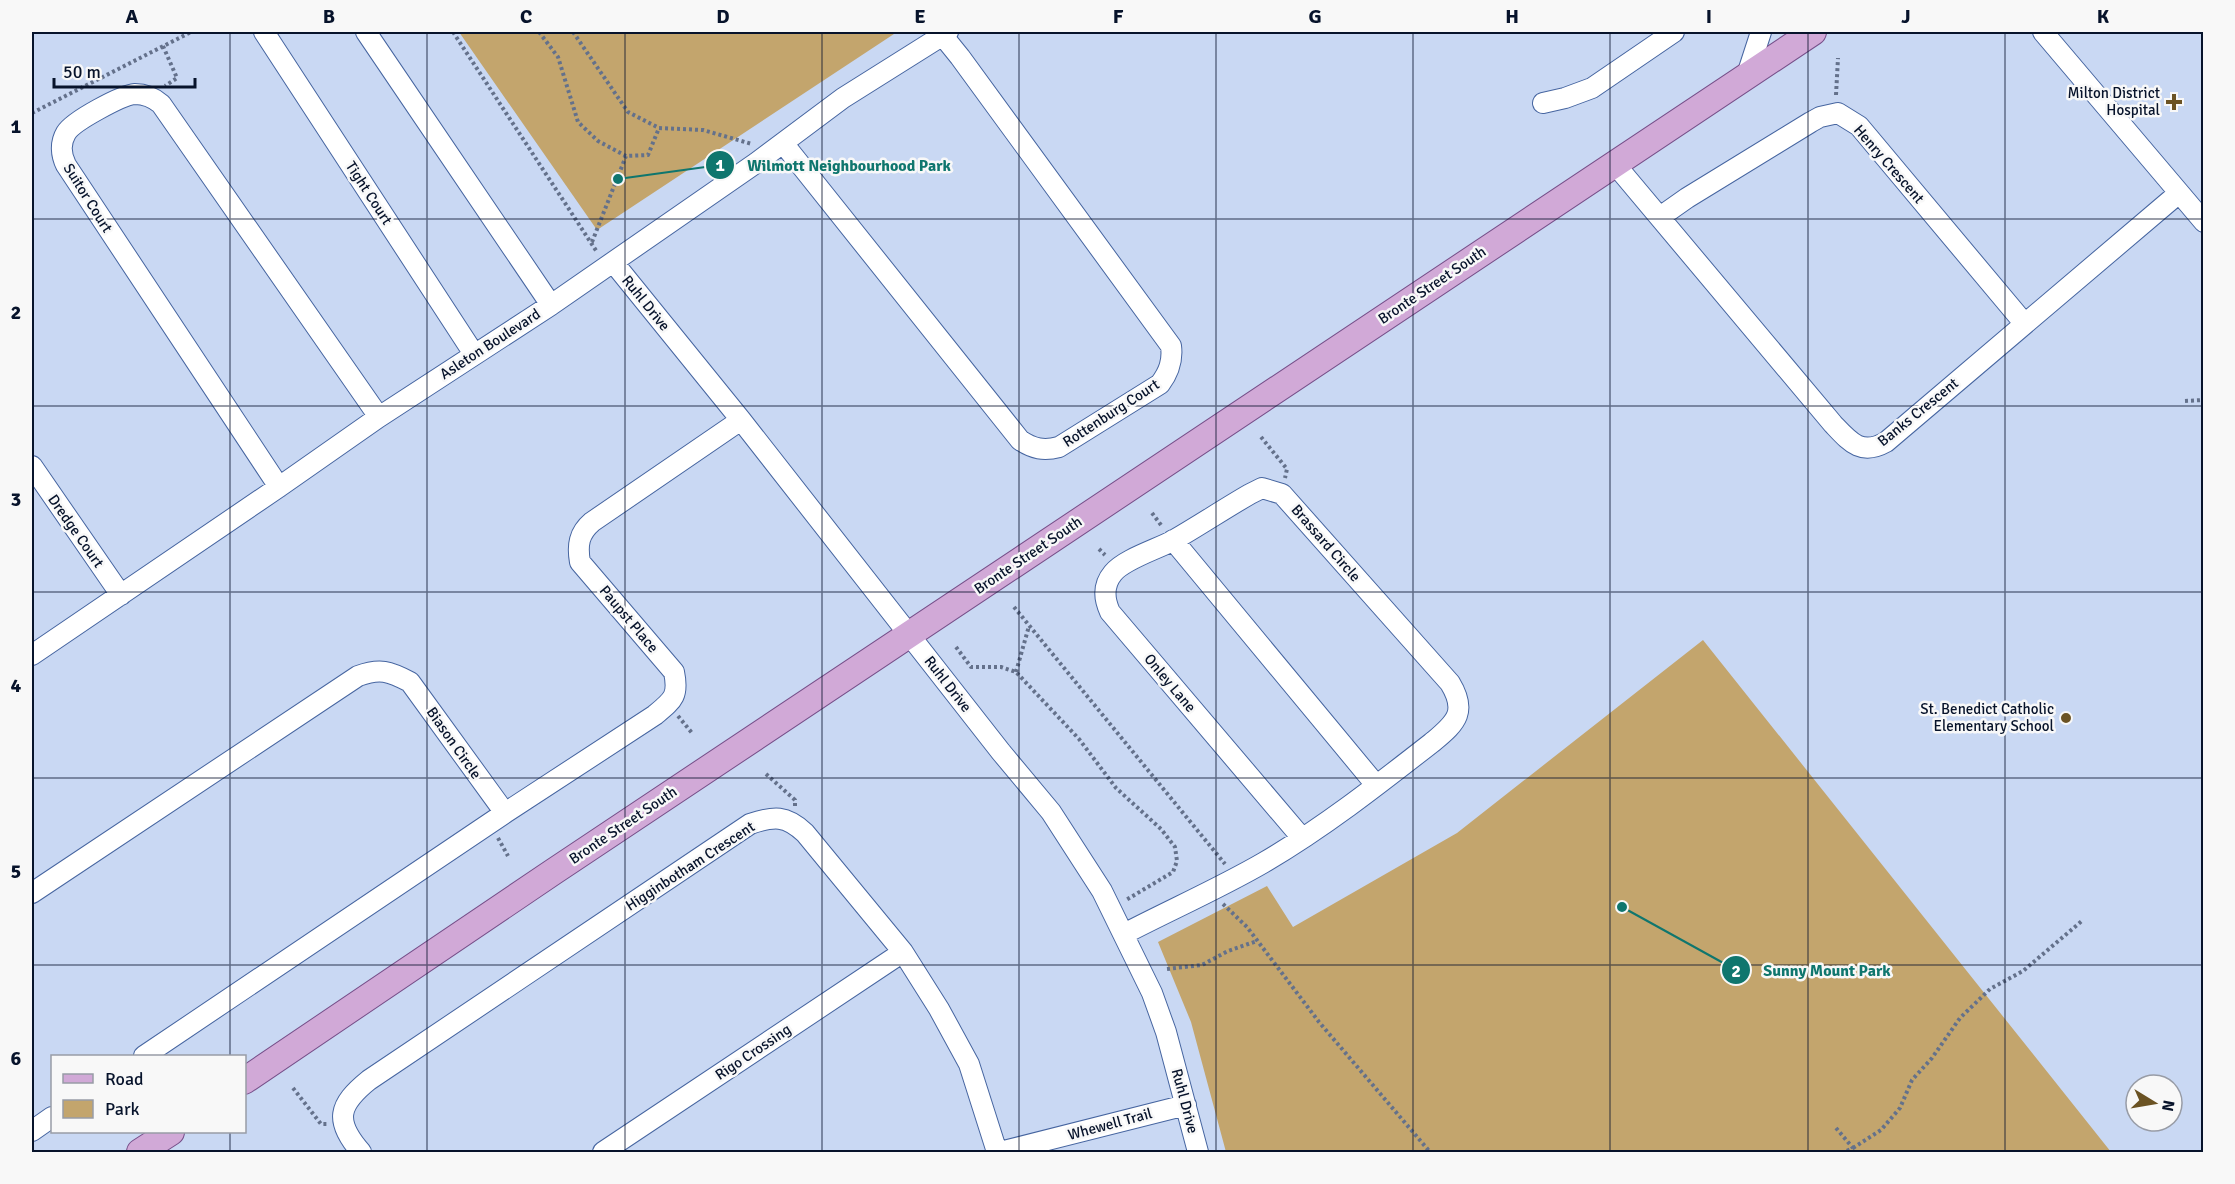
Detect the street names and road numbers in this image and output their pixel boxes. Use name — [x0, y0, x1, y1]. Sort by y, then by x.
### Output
street label: Henry Crescent — [1850, 121, 1928, 207]
street label: Tight Court — [342, 158, 396, 228]
street label: Suitor Court — [60, 160, 116, 236]
street label: Bronte Street South — [1375, 242, 1489, 328]
street label: Ruhl Drive — [618, 272, 674, 334]
street label: Asleton Boulevard — [436, 305, 544, 383]
street label: Banks Crescent — [1874, 374, 1962, 450]
street label: Rottenburg Court — [1059, 375, 1163, 451]
street label: Dredge Court — [44, 491, 108, 571]
street label: Brassard Circle — [1288, 501, 1364, 585]
street label: Bronte Street South — [971, 512, 1085, 598]
street label: Paupst Place — [596, 582, 662, 656]
street label: Onley Lane — [1140, 650, 1200, 716]
street label: Ruhl Drive — [920, 652, 976, 716]
street label: Biason Circle — [423, 704, 485, 782]
street label: Bronte Street South — [566, 782, 680, 868]
street label: Higginbotham Crescent — [622, 817, 758, 915]
street label: Rigo Crossing — [712, 1020, 794, 1084]
street label: Ruhl Drive — [1168, 1067, 1202, 1135]
street label: Whewell Trail — [1066, 1104, 1154, 1144]

